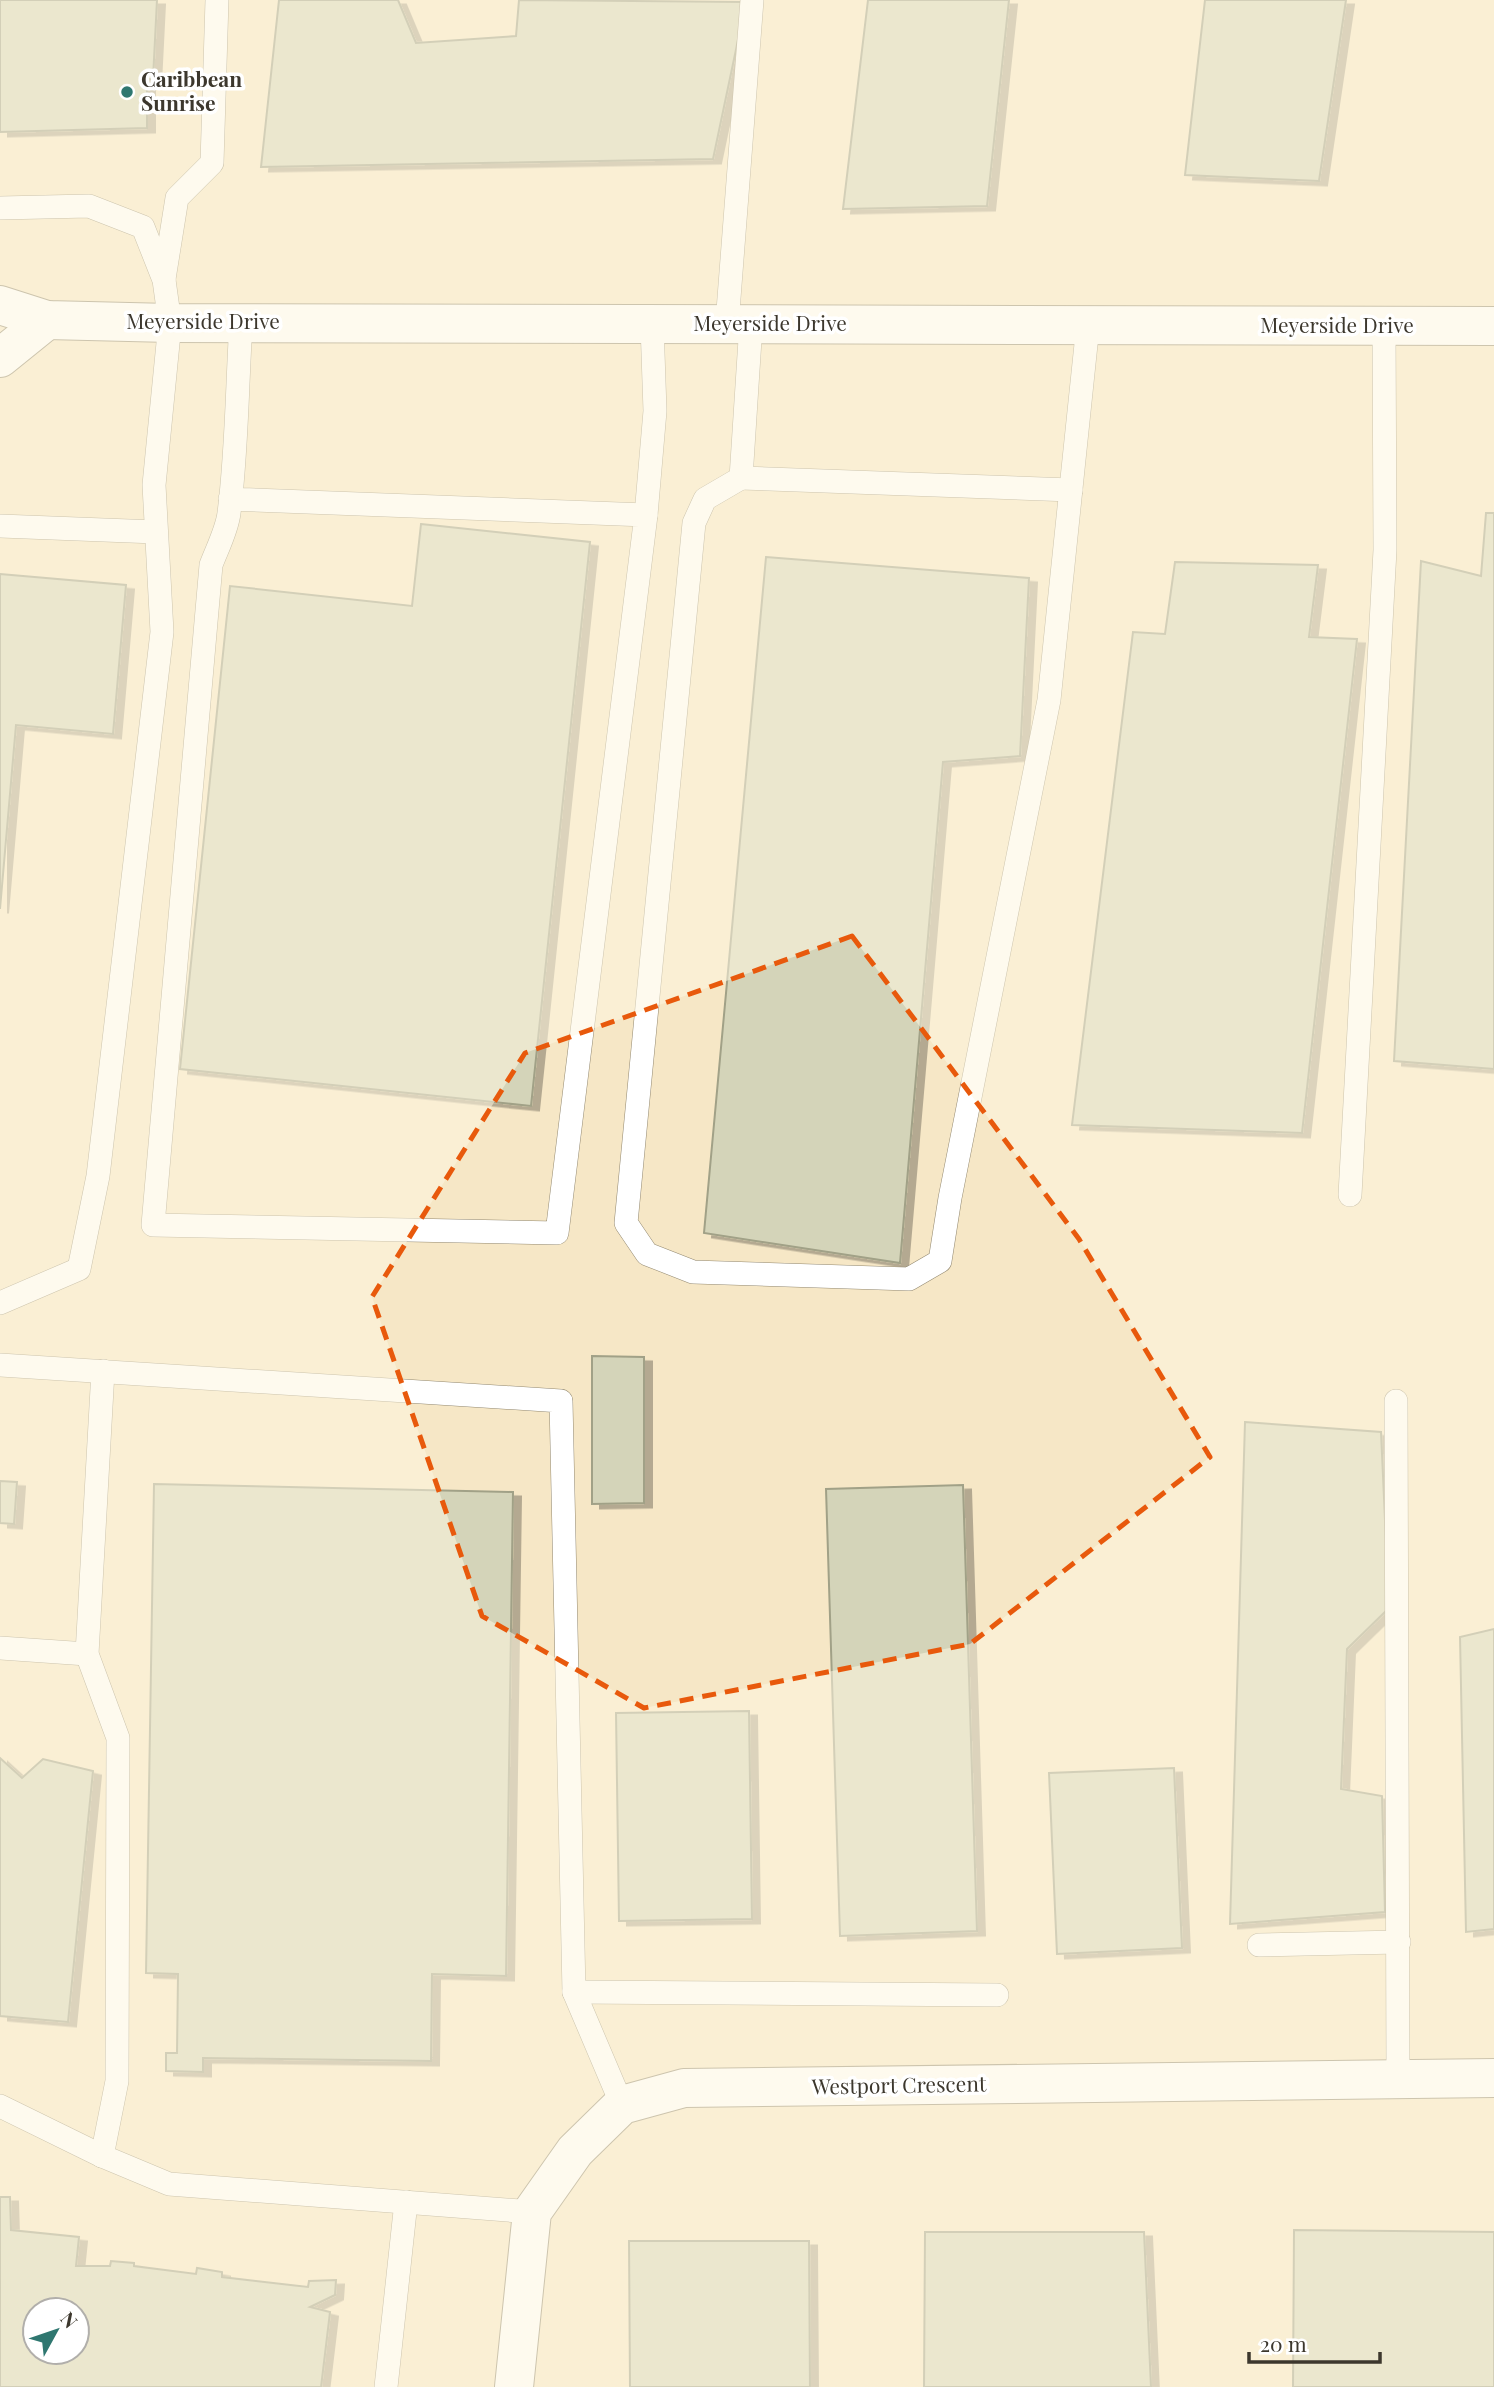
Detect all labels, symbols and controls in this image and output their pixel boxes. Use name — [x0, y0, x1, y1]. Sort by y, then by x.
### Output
place label: Caribbean Sunrise — [141, 64, 242, 116]
marker: Caribbean Sunrise — [119, 84, 135, 100]
street label: Meyerside Drive — [126, 306, 280, 334]
street label: Meyerside Drive — [693, 308, 847, 336]
street label: Meyerside Drive — [1260, 310, 1414, 338]
street label: Westport Crescent — [810, 2068, 987, 2100]
north arrow — [21, 2296, 91, 2366]
text: N — [55, 2306, 84, 2333]
scale bar — [1249, 2320, 1380, 2364]
text: 20 m — [1260, 2329, 1307, 2357]

